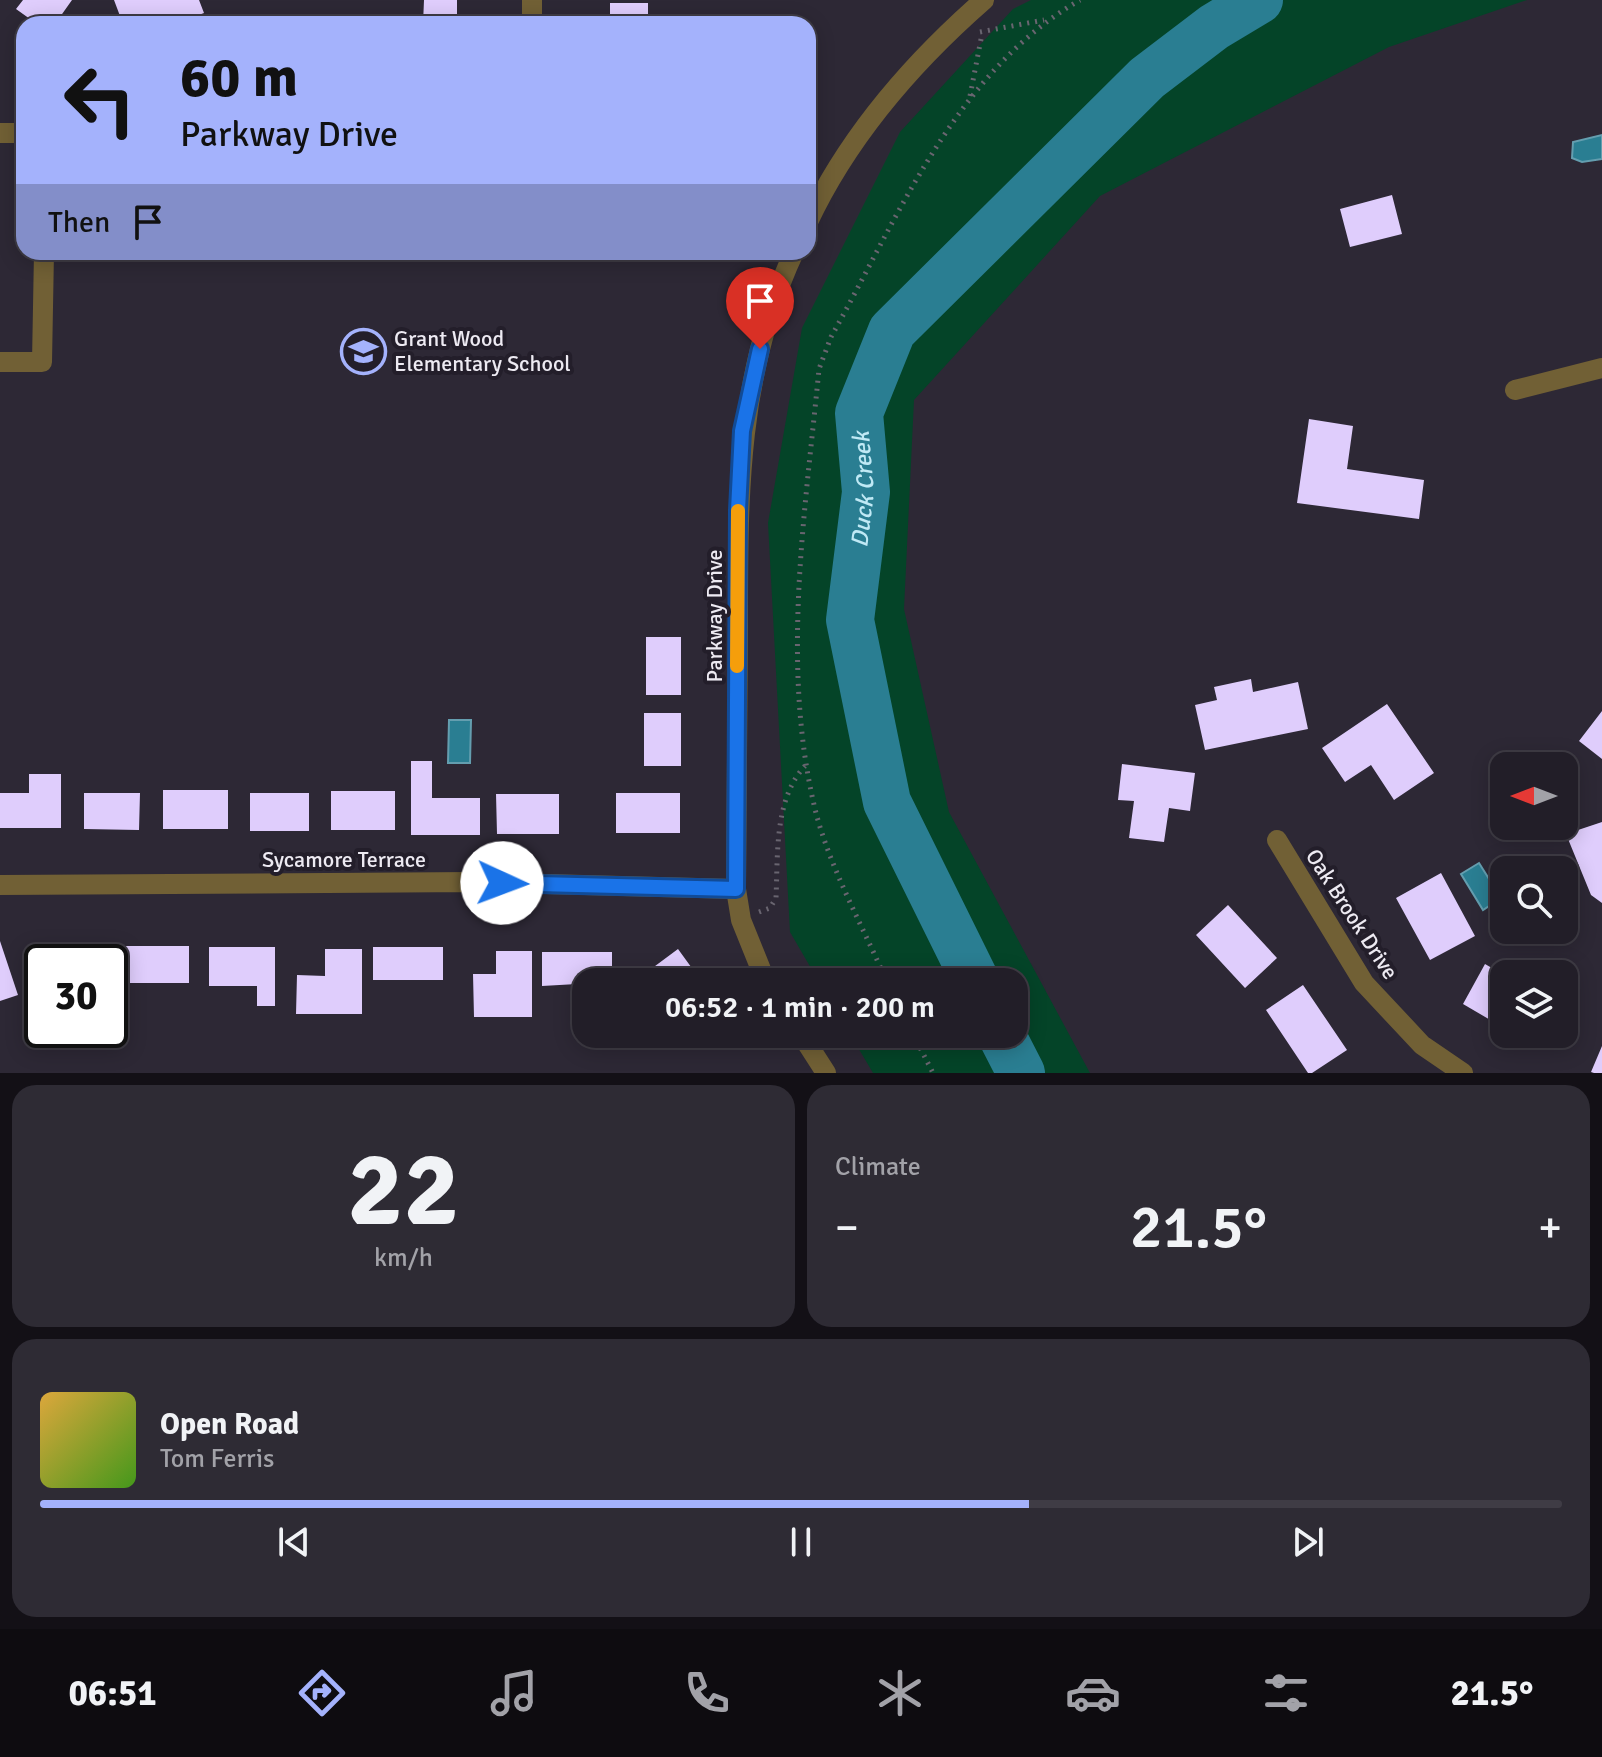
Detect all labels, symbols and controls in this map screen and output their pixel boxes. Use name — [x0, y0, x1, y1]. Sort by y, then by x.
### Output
text: 60 m — [180, 43, 298, 112]
icon: left — [48, 48, 152, 152]
text: Parkway Drive — [180, 112, 398, 157]
icon: arrive — [126, 200, 170, 244]
text: Then — [48, 204, 110, 241]
pin — [726, 267, 794, 349]
icon: arrive — [738, 279, 782, 323]
place label: Grant Wood Elementary School — [394, 325, 571, 377]
school or university icon: Grant Wood Elementary School — [339, 327, 387, 375]
water label: Duck Creek — [844, 428, 881, 549]
street label: Parkway Drive — [701, 549, 728, 683]
north arrow — [1490, 752, 1578, 840]
map controls — [1490, 752, 1578, 1048]
position arrow — [460, 841, 544, 925]
street label: Oak Brook Drive — [1300, 844, 1404, 984]
street label: Sycamore Terrace — [262, 846, 426, 873]
button: search — [1490, 856, 1578, 944]
speed limit sign: 30 — [24, 944, 128, 1048]
button: layers — [1490, 960, 1578, 1048]
text: 06:52 · 1 min · 200 m — [665, 989, 935, 1026]
text: 22 — [347, 1126, 460, 1254]
text: Climate — [835, 1151, 921, 1183]
text: 21.5° — [1130, 1191, 1267, 1265]
text: − — [835, 1201, 859, 1255]
text: + — [1538, 1201, 1562, 1255]
text: km/h — [374, 1242, 433, 1274]
text: Open Road — [160, 1406, 299, 1443]
text: Tom Ferris — [160, 1443, 274, 1475]
icon: previous — [272, 1520, 316, 1564]
icon: pause — [779, 1520, 823, 1564]
icon: next — [1286, 1520, 1330, 1564]
icon: directions — [294, 1665, 350, 1721]
icon: music — [486, 1665, 542, 1721]
icon: phone — [679, 1665, 735, 1721]
icon: climate — [872, 1665, 928, 1721]
icon: car — [1065, 1665, 1121, 1721]
icon: filters — [1258, 1665, 1314, 1721]
text: 06:51 — [68, 1671, 157, 1716]
text: 21.5° — [1450, 1671, 1534, 1716]

